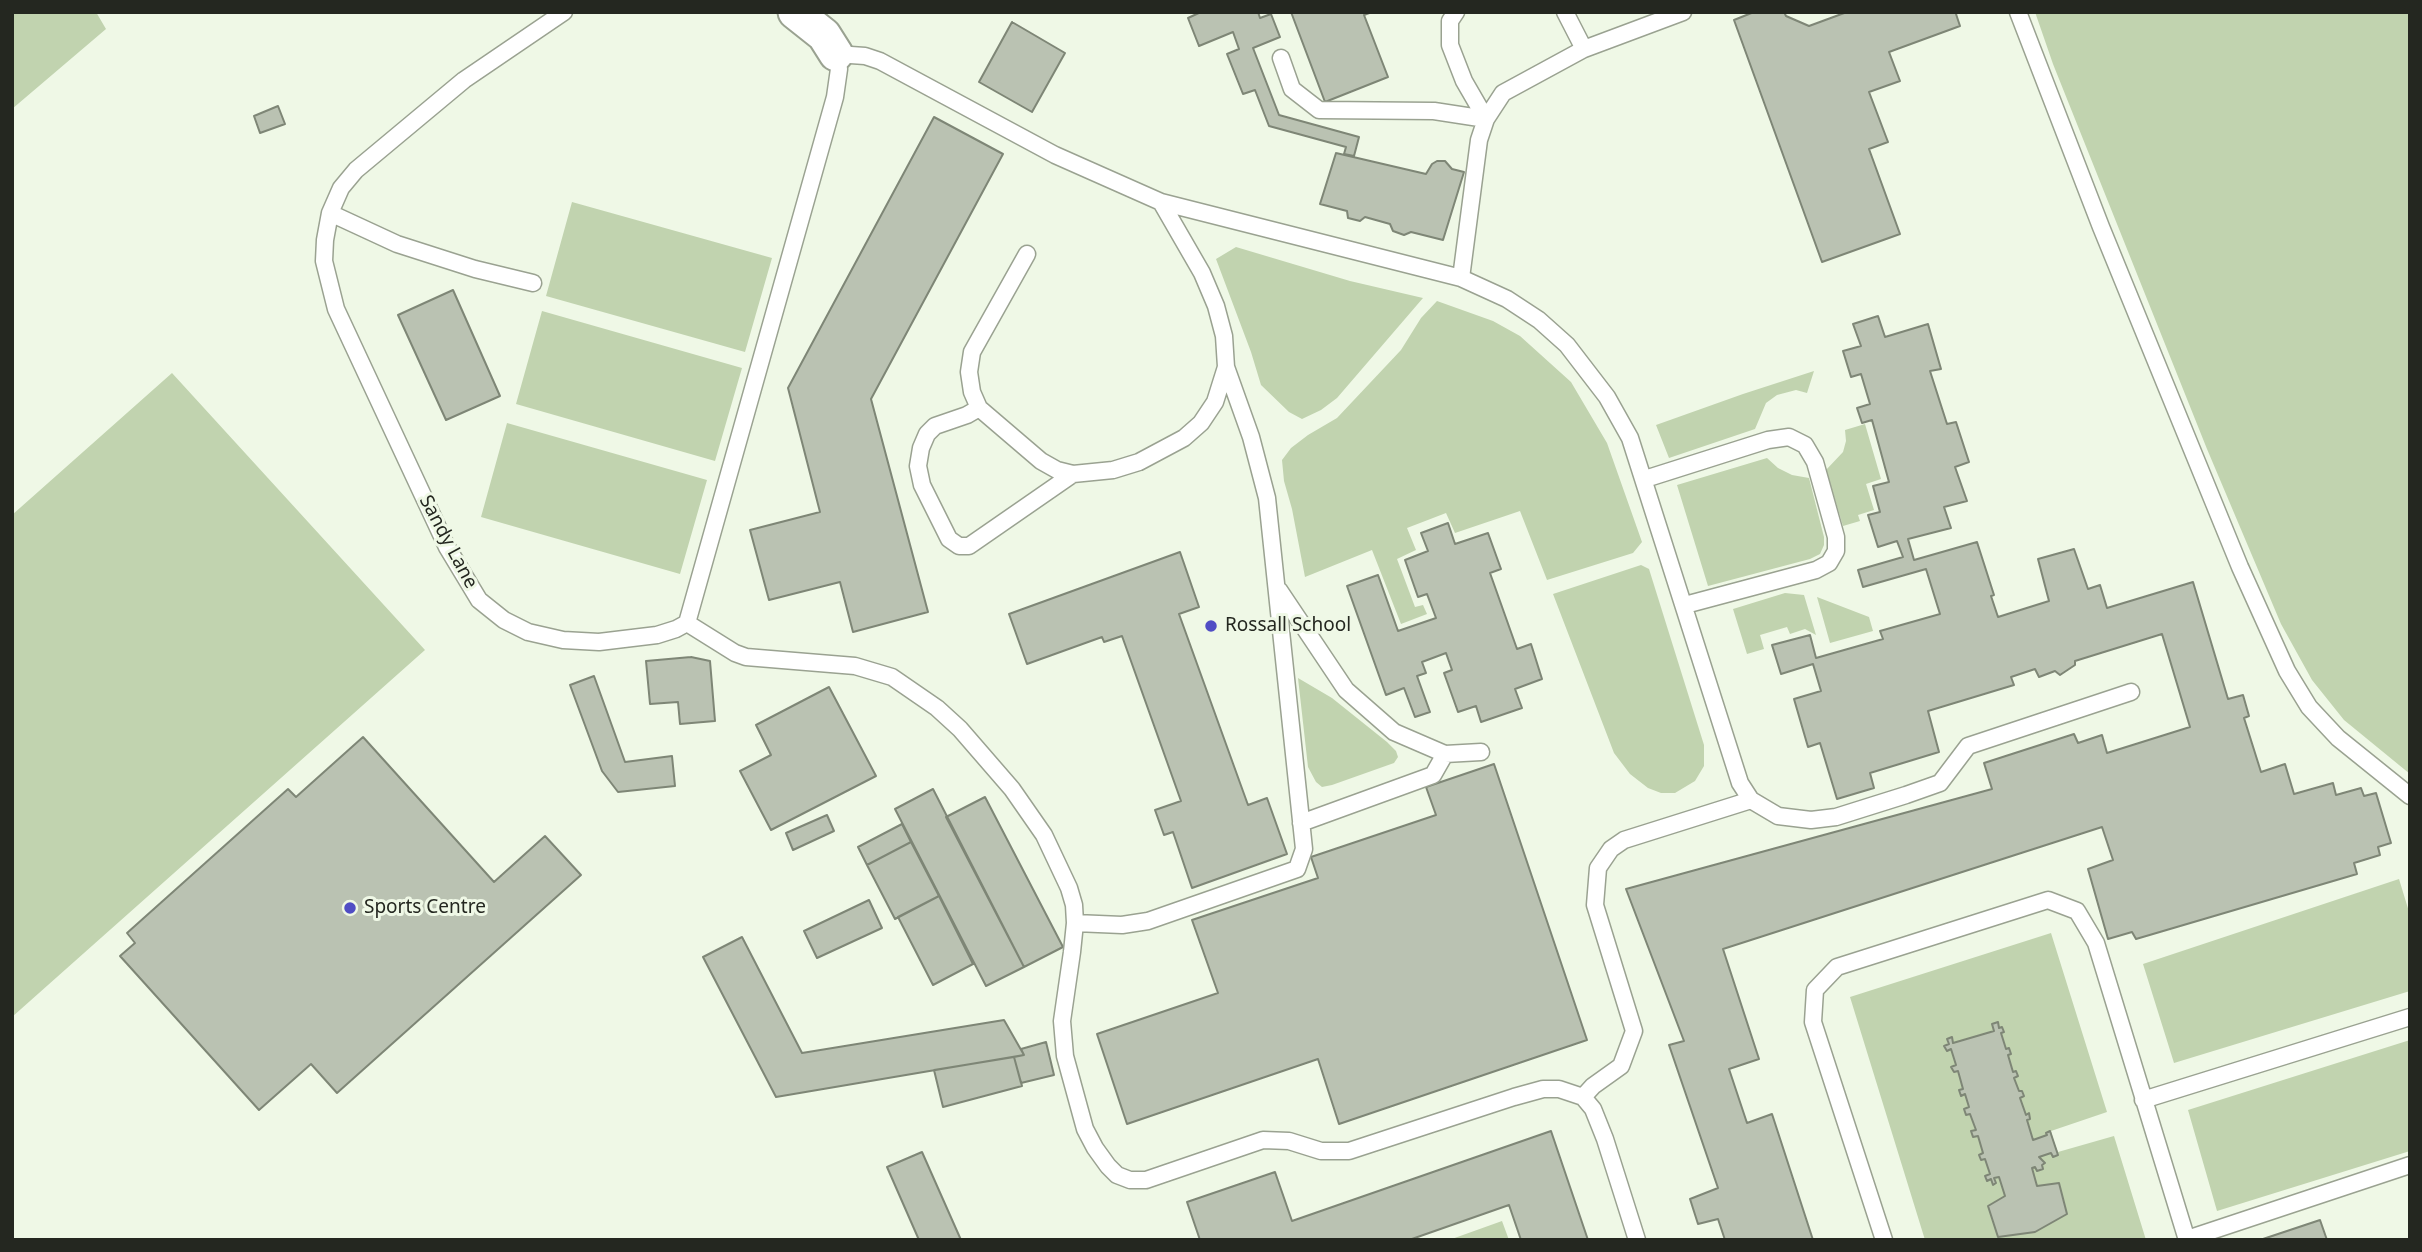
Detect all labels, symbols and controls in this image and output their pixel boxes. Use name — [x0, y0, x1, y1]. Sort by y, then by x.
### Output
street label: Sandy Lane — [414, 492, 482, 592]
place label: Rossall School — [1225, 615, 1351, 637]
marker: Rossall School — [1203, 618, 1219, 634]
place label: Sports Centre — [364, 897, 486, 919]
marker: Sports Centre — [342, 900, 358, 916]

